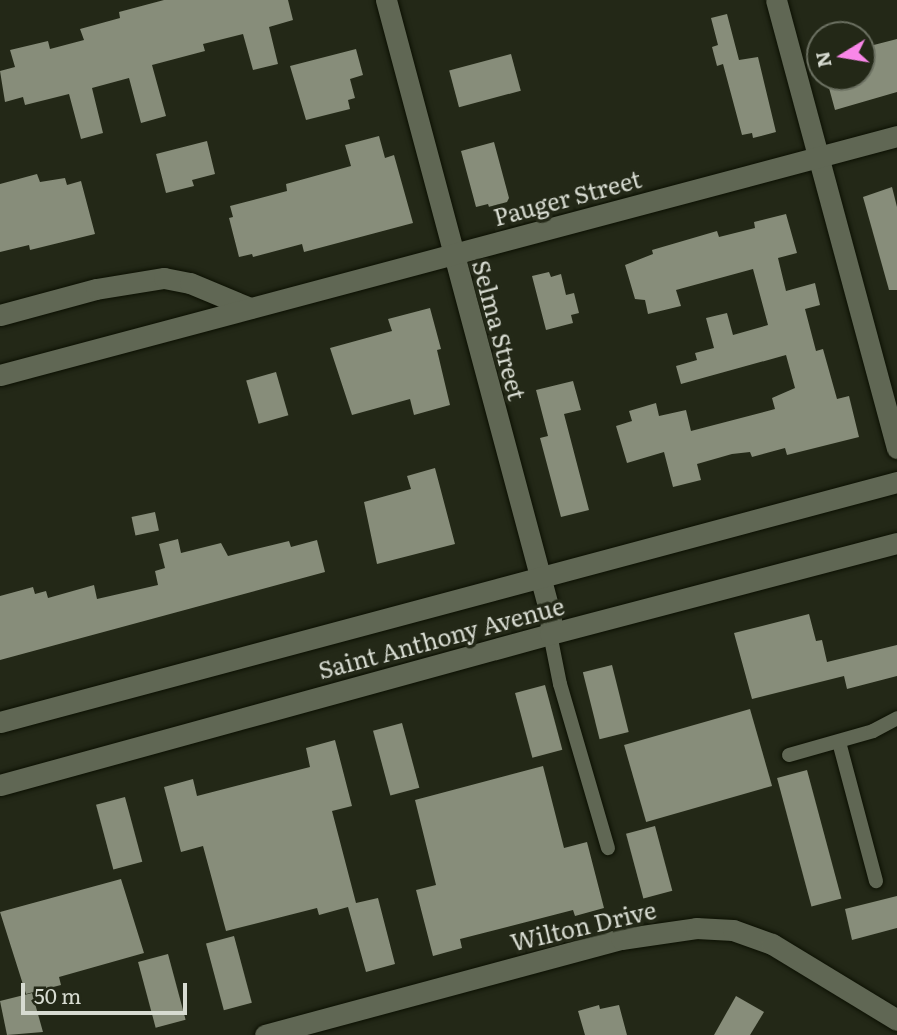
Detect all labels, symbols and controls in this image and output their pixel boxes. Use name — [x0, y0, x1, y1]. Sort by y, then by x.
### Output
north arrow — [806, 21, 876, 91]
text: N — [807, 49, 838, 70]
street label: Pauger Street — [490, 163, 644, 231]
street label: Selma Street — [467, 257, 533, 403]
street label: Saint Anthony Avenue — [315, 590, 567, 684]
street label: Wilton Drive — [507, 894, 659, 956]
scale bar — [24, 968, 191, 1012]
text: 50 m — [34, 979, 81, 1010]

